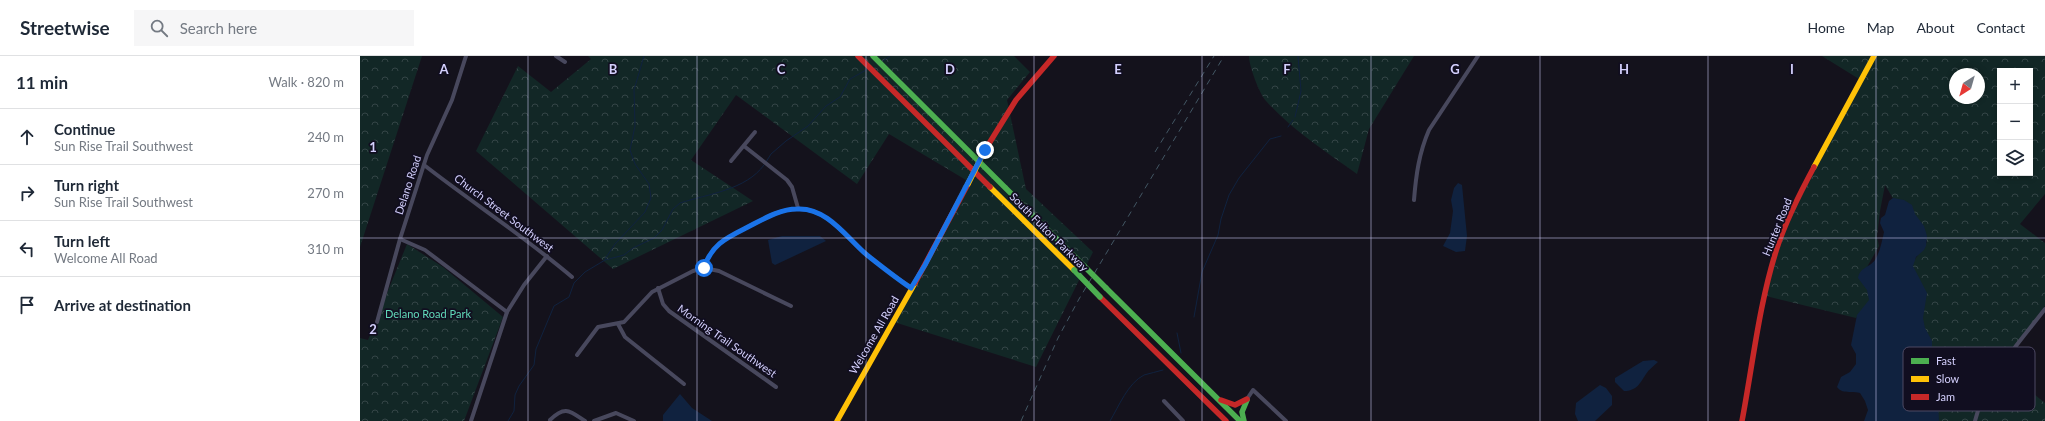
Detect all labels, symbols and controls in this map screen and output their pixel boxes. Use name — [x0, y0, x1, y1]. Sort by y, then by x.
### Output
search box — [134, 10, 414, 46]
text: Streetwise — [20, 16, 110, 39]
icon: search — [148, 17, 170, 39]
text: Search here — [180, 19, 257, 37]
text: Home — [1807, 19, 1845, 36]
text: Map — [1867, 19, 1894, 36]
text: About — [1916, 19, 1954, 36]
text: Contact — [1976, 19, 2025, 36]
text: A — [438, 61, 449, 77]
text: B — [609, 61, 618, 77]
text: C — [777, 61, 786, 77]
text: D — [945, 61, 955, 77]
text: E — [1114, 61, 1122, 77]
text: F — [1283, 61, 1291, 77]
text: G — [1450, 61, 1460, 77]
text: H — [1619, 61, 1629, 77]
text: I — [1790, 61, 1794, 77]
north arrow — [1949, 68, 1985, 104]
map controls — [1997, 68, 2033, 176]
button: + — [1997, 68, 2033, 104]
text: 11 min — [16, 72, 68, 93]
text: Walk · 820 m — [268, 74, 344, 90]
button: − — [1997, 104, 2033, 140]
text: Continue — [54, 120, 115, 138]
icon: ahead — [16, 126, 38, 148]
text: 240 m — [307, 129, 344, 145]
text: Sun Rise Trail Southwest — [54, 138, 193, 154]
text: 1 — [369, 139, 377, 155]
button: layers — [1997, 140, 2033, 176]
route end — [976, 141, 994, 159]
street label: Delano Road — [392, 153, 423, 216]
street label: Church Street Southwest — [452, 171, 557, 254]
text: Turn right — [54, 176, 119, 194]
icon: right — [16, 182, 38, 204]
text: 270 m — [307, 185, 344, 201]
street label: South Fulton Parkway — [1007, 190, 1092, 274]
text: Sun Rise Trail Southwest — [54, 194, 193, 210]
street label: Hunter Road — [1759, 196, 1794, 258]
text: Turn left — [54, 232, 110, 250]
icon: left — [16, 238, 38, 260]
text: 310 m — [307, 241, 344, 257]
text: Welcome All Road — [54, 250, 158, 266]
route start — [695, 259, 713, 277]
icon: arrive — [16, 294, 38, 316]
street label: Welcome All Road — [846, 294, 901, 376]
text: Arrive at destination — [54, 296, 191, 314]
street label: Morning Trail Southwest — [675, 302, 779, 380]
park label: Delano Road Park — [385, 307, 471, 320]
text: 2 — [369, 321, 377, 337]
legend — [1903, 347, 2035, 411]
text: Fast — [1936, 354, 1956, 367]
text: Slow — [1936, 372, 1960, 385]
text: Jam — [1936, 390, 1955, 403]

